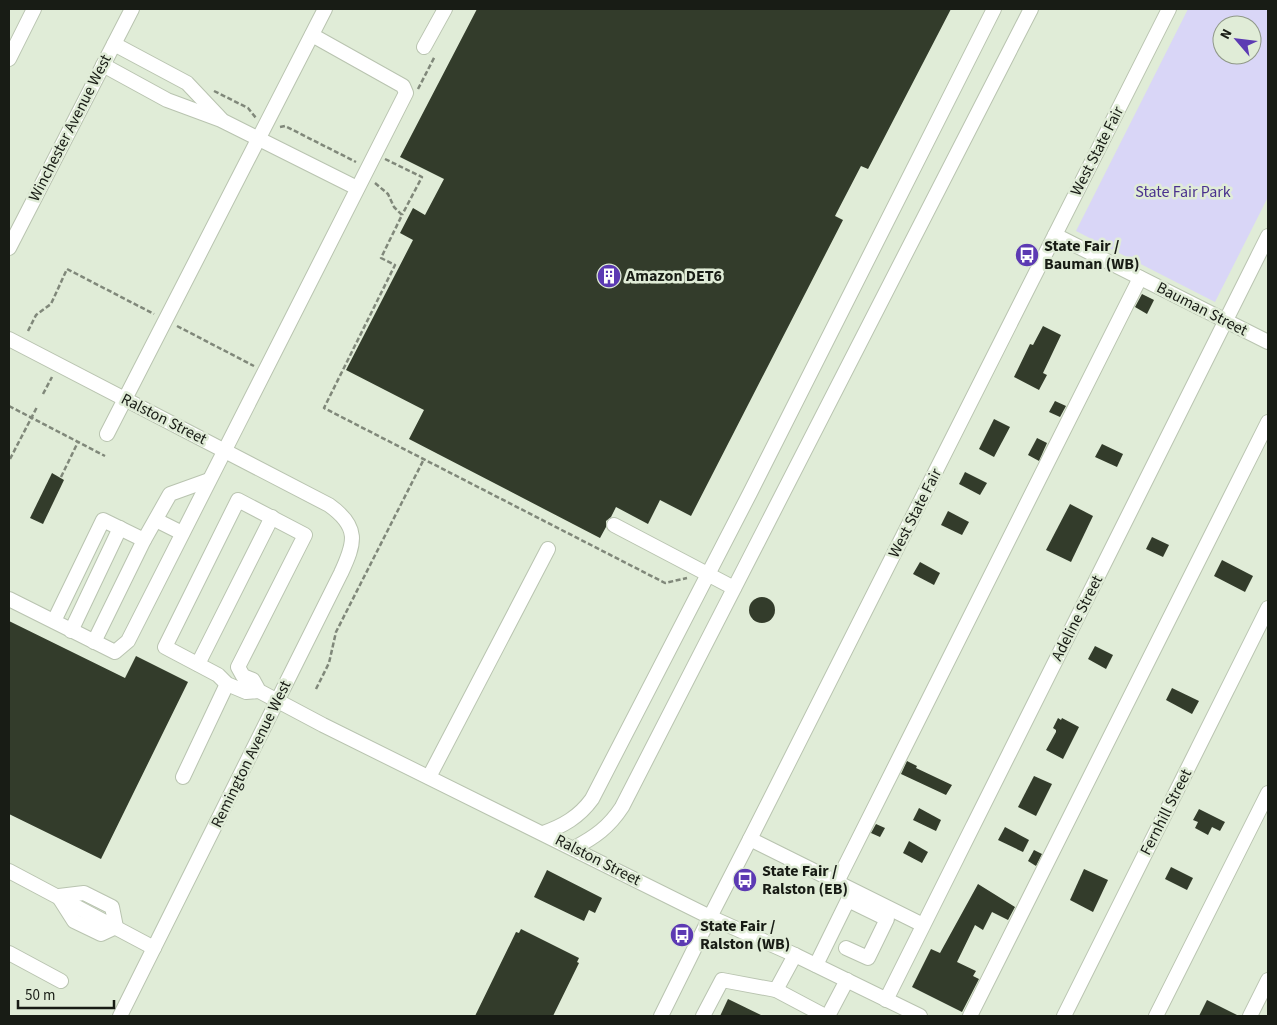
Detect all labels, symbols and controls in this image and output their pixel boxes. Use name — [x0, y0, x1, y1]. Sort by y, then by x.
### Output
north arrow — [1212, 15, 1262, 65]
text: N — [1215, 26, 1237, 43]
street label: Winchester Avenue West — [23, 50, 117, 205]
street label: West State Fair — [1065, 102, 1129, 200]
park label: State Fair Park — [1135, 181, 1231, 203]
place label: State Fair / Bauman (WB) — [1044, 235, 1139, 275]
bus stop icon: State Fair / Bauman (WB) — [1014, 242, 1040, 268]
building icon: Amazon DET6 — [596, 263, 622, 289]
place label: Amazon DET6 — [625, 265, 722, 287]
street label: Bauman Street — [1153, 277, 1252, 342]
street label: Ralston Street — [117, 388, 211, 450]
street label: West State Fair — [883, 464, 947, 562]
street label: Adeline Street — [1046, 571, 1108, 665]
street label: Remington Avenue West — [206, 676, 297, 831]
street label: Fernhill Street — [1135, 765, 1197, 859]
street label: Ralston Street — [551, 829, 645, 891]
place label: State Fair / Ralston (EB) — [762, 860, 848, 900]
bus stop icon: State Fair / Ralston (EB) — [732, 867, 758, 893]
place label: State Fair / Ralston (WB) — [700, 915, 790, 955]
bus stop icon: State Fair / Ralston (WB) — [669, 922, 695, 948]
scale bar — [18, 978, 114, 1010]
text: 50 m — [25, 985, 55, 1006]

